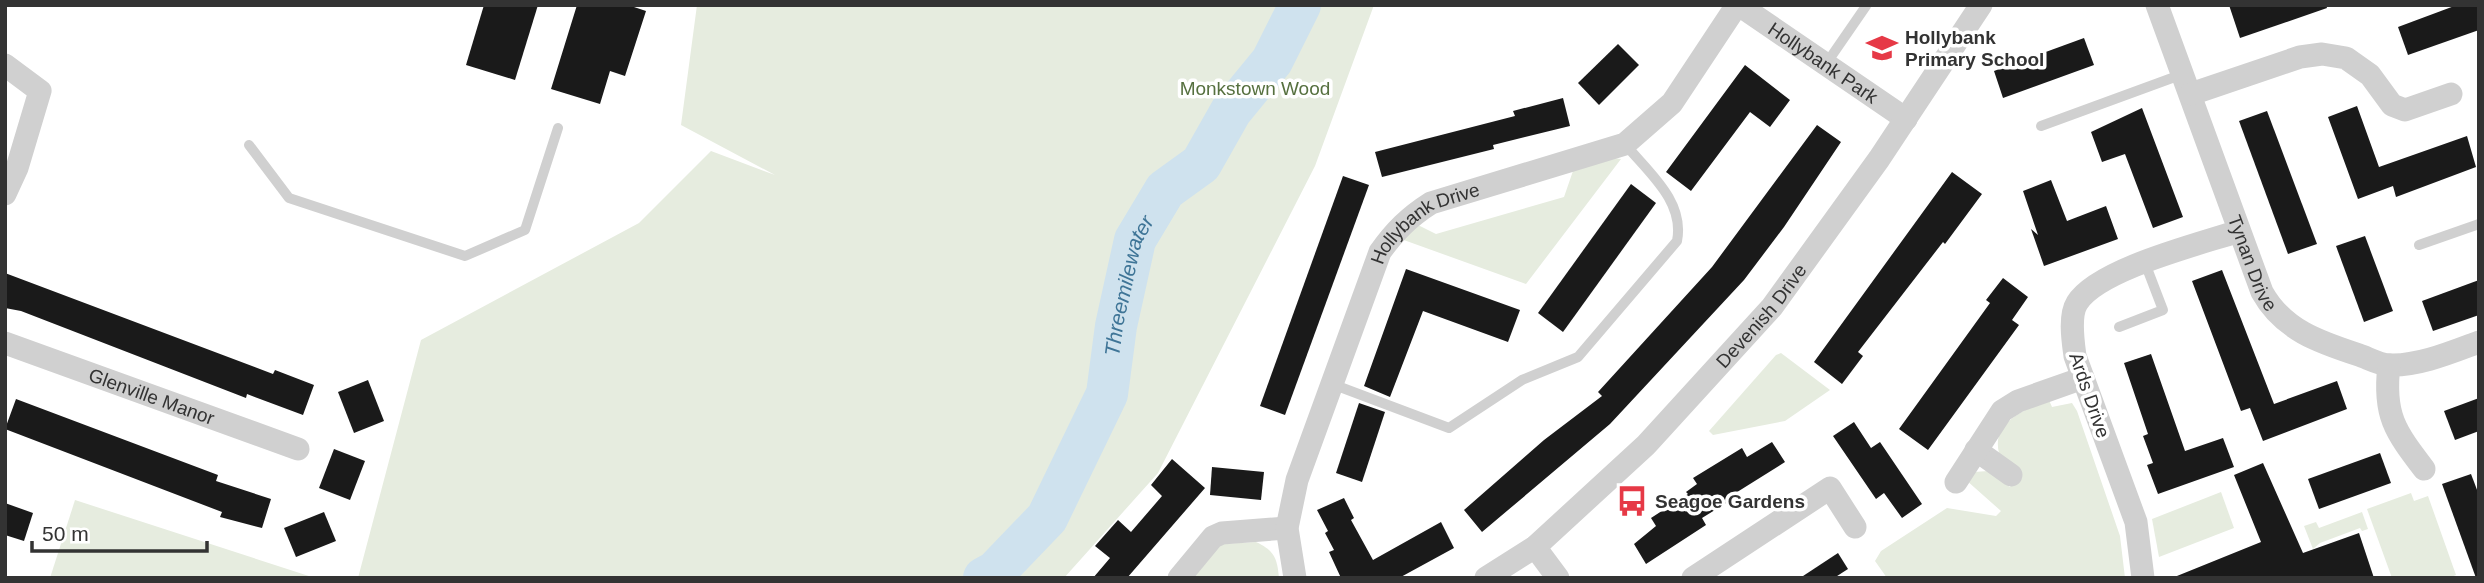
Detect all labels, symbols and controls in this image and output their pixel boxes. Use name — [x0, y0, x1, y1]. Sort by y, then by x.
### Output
street label: Hollybank Park — [1764, 18, 1882, 108]
place label: Hollybank Primary School — [1905, 27, 2044, 70]
school or university icon: Hollybank Primary School — [1865, 31, 1899, 65]
park label: Monkstown Wood — [1180, 78, 1330, 99]
street label: Hollybank Drive — [1367, 179, 1482, 267]
water label: Threemilewater — [1100, 210, 1159, 357]
street label: Tynan Drive — [2224, 212, 2281, 315]
street label: Devenish Drive — [1712, 260, 1811, 372]
street label: Ards Drive — [2065, 350, 2114, 441]
street label: Glenville Manor — [86, 364, 218, 429]
bus stop icon: Seagoe Gardens — [1615, 484, 1649, 518]
place label: Seagoe Gardens — [1655, 491, 1805, 512]
scale bar — [32, 510, 206, 554]
text: 50 m — [42, 522, 89, 545]

